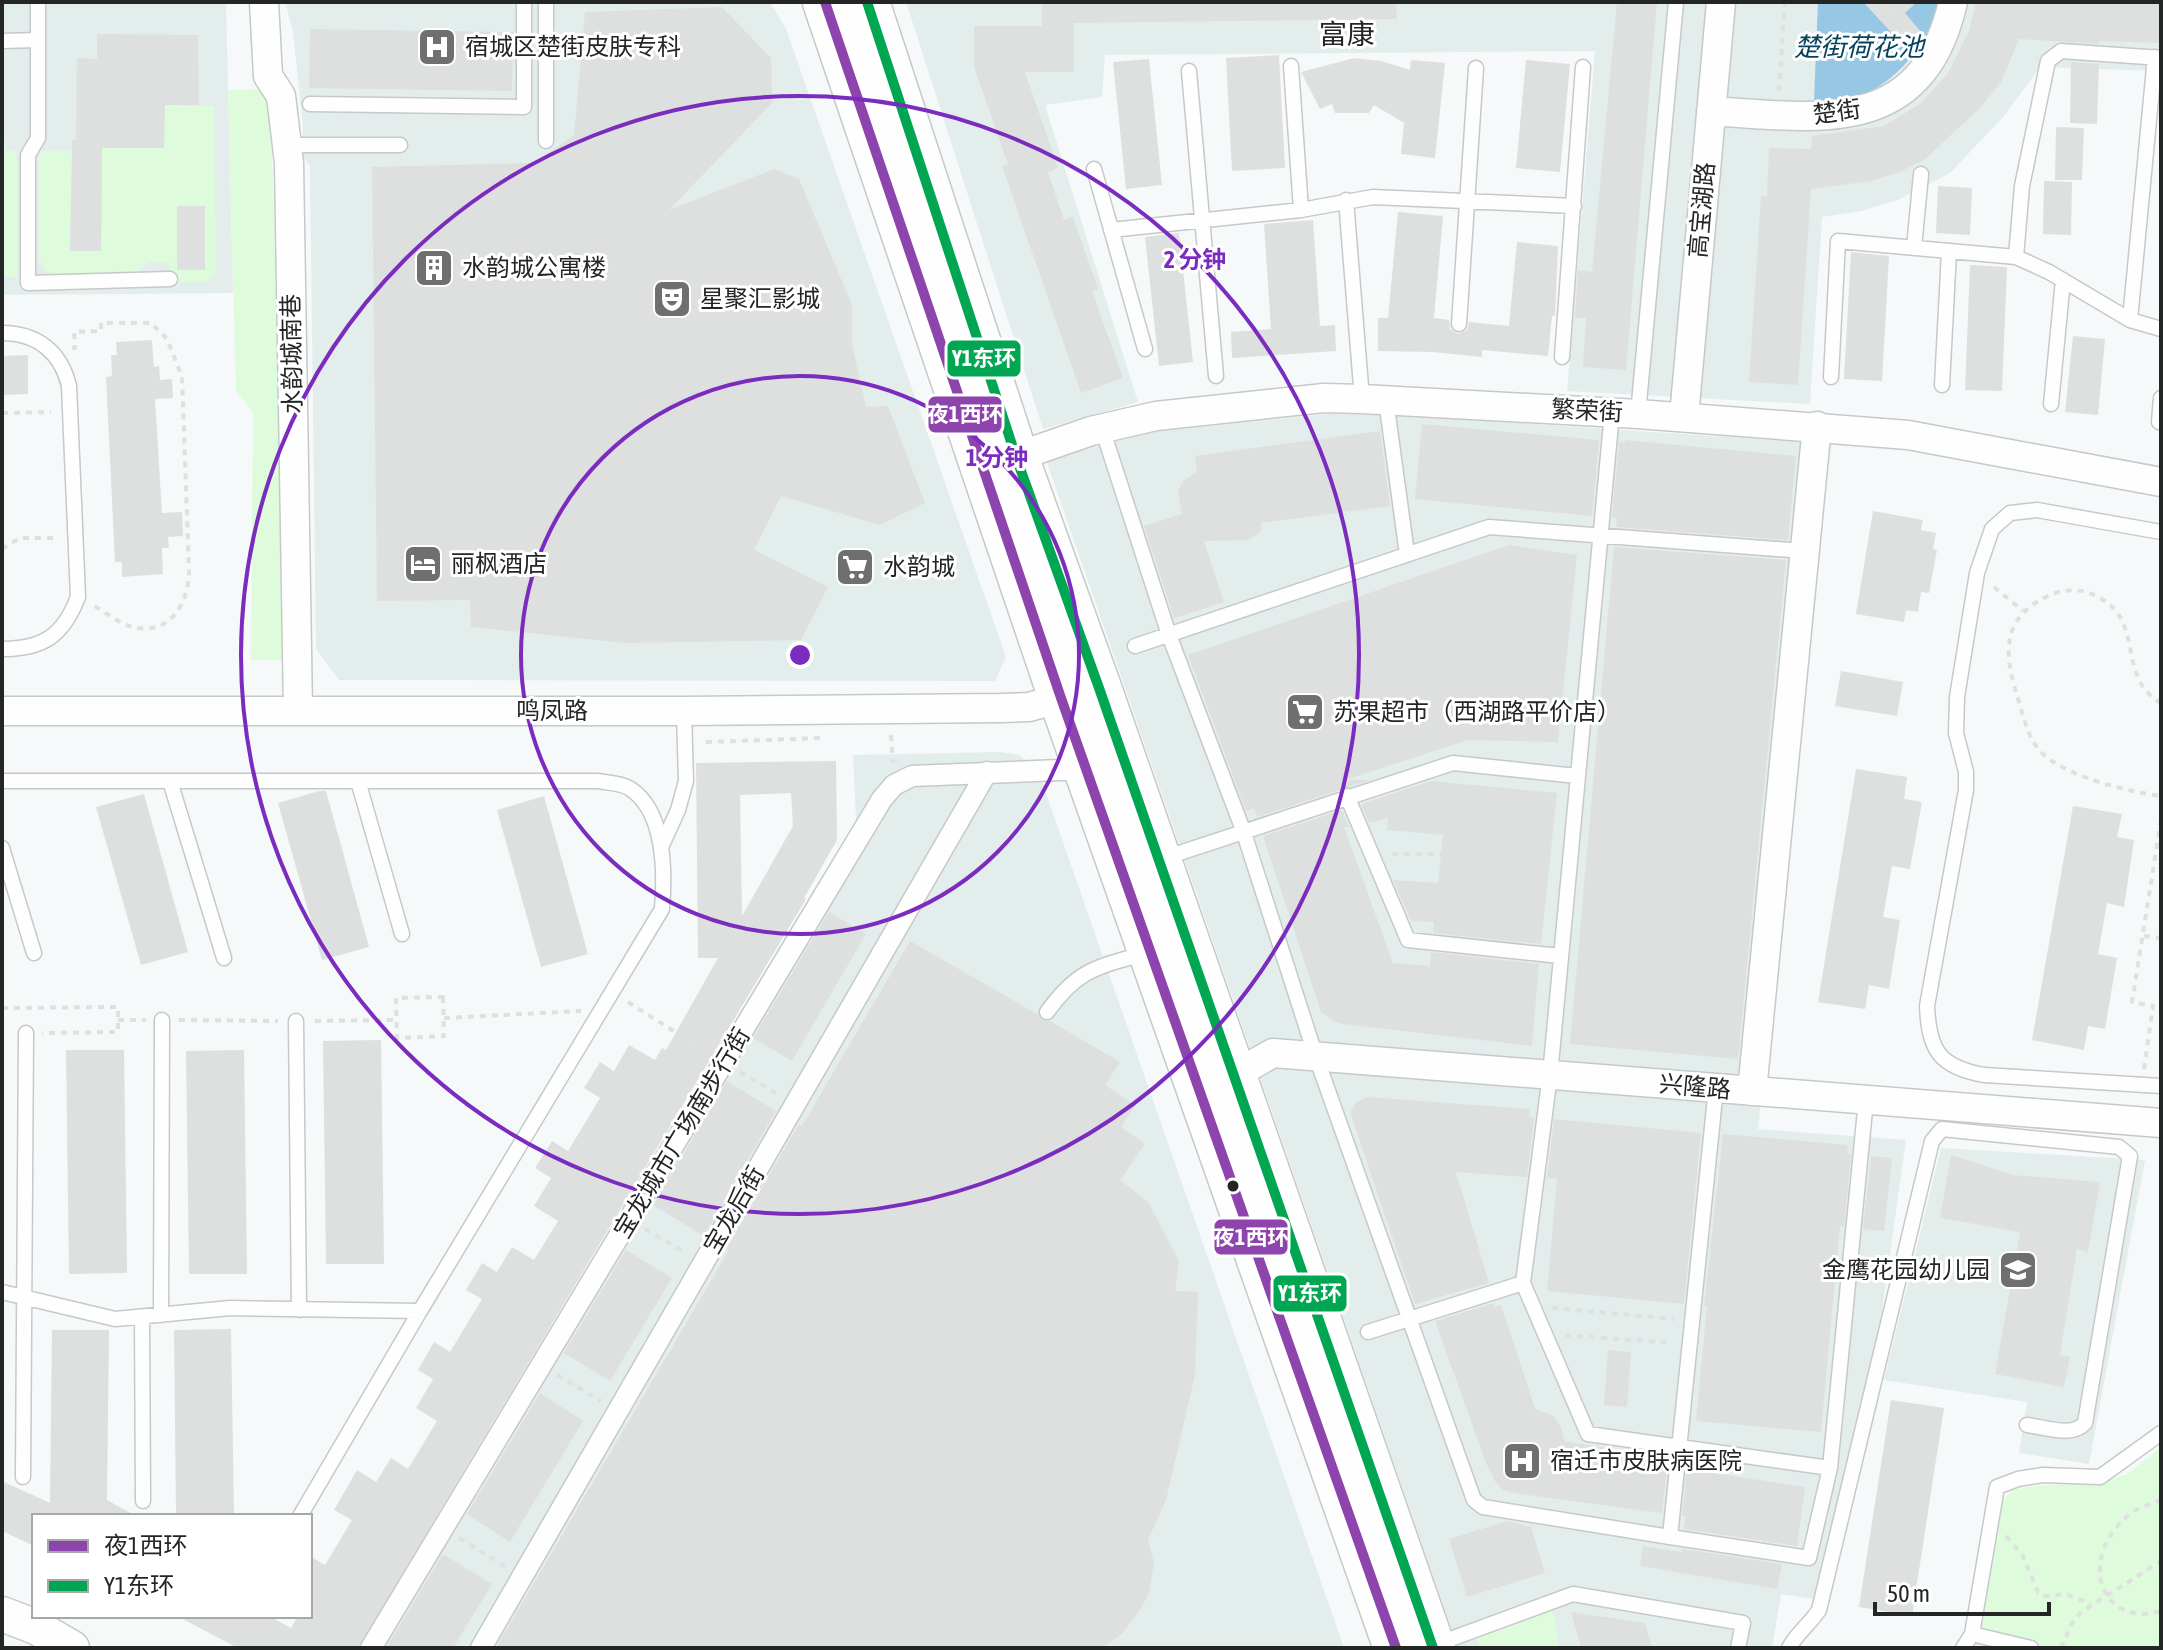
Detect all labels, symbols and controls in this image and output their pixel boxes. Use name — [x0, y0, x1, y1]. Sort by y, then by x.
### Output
district label: 富康 — [1319, 18, 1375, 50]
hospital icon: 宿城区楚街皮肤专科 — [416, 26, 458, 68]
water label: 楚街荷花池 — [1794, 32, 1927, 62]
place label: 宿城区楚街皮肤专科 — [465, 33, 681, 60]
street label: 楚街 — [1811, 95, 1863, 128]
street label: 高宝湖路 — [1684, 161, 1719, 259]
text: 2 分钟 — [1164, 246, 1226, 273]
building icon: 水韵城公寓楼 — [413, 247, 455, 289]
place label: 水韵城公寓楼 — [462, 254, 606, 281]
theatre icon: 星聚汇影城 — [651, 278, 693, 320]
place label: 星聚汇影城 — [700, 285, 820, 312]
street label: 水韵城南巷 — [277, 294, 306, 414]
line badge: Y1东环 — [946, 339, 1022, 378]
text: Y1东环 — [951, 345, 1016, 371]
line badge: 夜1西环 — [927, 395, 1003, 434]
street label: 繁荣街 — [1550, 395, 1624, 426]
text: 夜1西环 — [927, 401, 1003, 427]
text: 1 分钟 — [966, 444, 1028, 471]
hotel icon: 丽枫酒店 — [402, 543, 444, 585]
supermarket icon: 水韵城 — [834, 546, 876, 588]
place label: 丽枫酒店 — [451, 550, 547, 577]
place label: 水韵城 — [883, 553, 955, 580]
centre of rings — [786, 641, 814, 669]
supermarket icon: 苏果超市（西湖路平价店） — [1284, 691, 1326, 733]
street label: 鸣凤路 — [516, 697, 588, 724]
place label: 苏果超市（西湖路平价店） — [1333, 698, 1621, 725]
street label: 宝龙城市广场南步行街 — [608, 1023, 755, 1243]
street label: 兴隆路 — [1658, 1070, 1732, 1103]
street label: 宝龙后街 — [698, 1161, 769, 1258]
unlabelled marker — [1225, 1178, 1241, 1194]
line badge: 夜1西环 — [1213, 1218, 1289, 1256]
text: 夜1西环 — [1213, 1224, 1289, 1250]
school or university icon: 金鹰花园幼儿园 — [1997, 1249, 2039, 1291]
place label: 金鹰花园幼儿园 — [1822, 1256, 1990, 1283]
line badge: Y1东环 — [1272, 1274, 1348, 1313]
text: Y1东环 — [1277, 1280, 1342, 1306]
hospital icon: 宿迁市皮肤病医院 — [1501, 1440, 1543, 1482]
place label: 宿迁市皮肤病医院 — [1550, 1447, 1742, 1474]
legend — [32, 1514, 312, 1618]
text: 夜1西环 — [104, 1532, 187, 1559]
scale bar — [1875, 1566, 2049, 1616]
text: Y1东环 — [104, 1572, 174, 1599]
text: 50 m — [1887, 1580, 1930, 1607]

